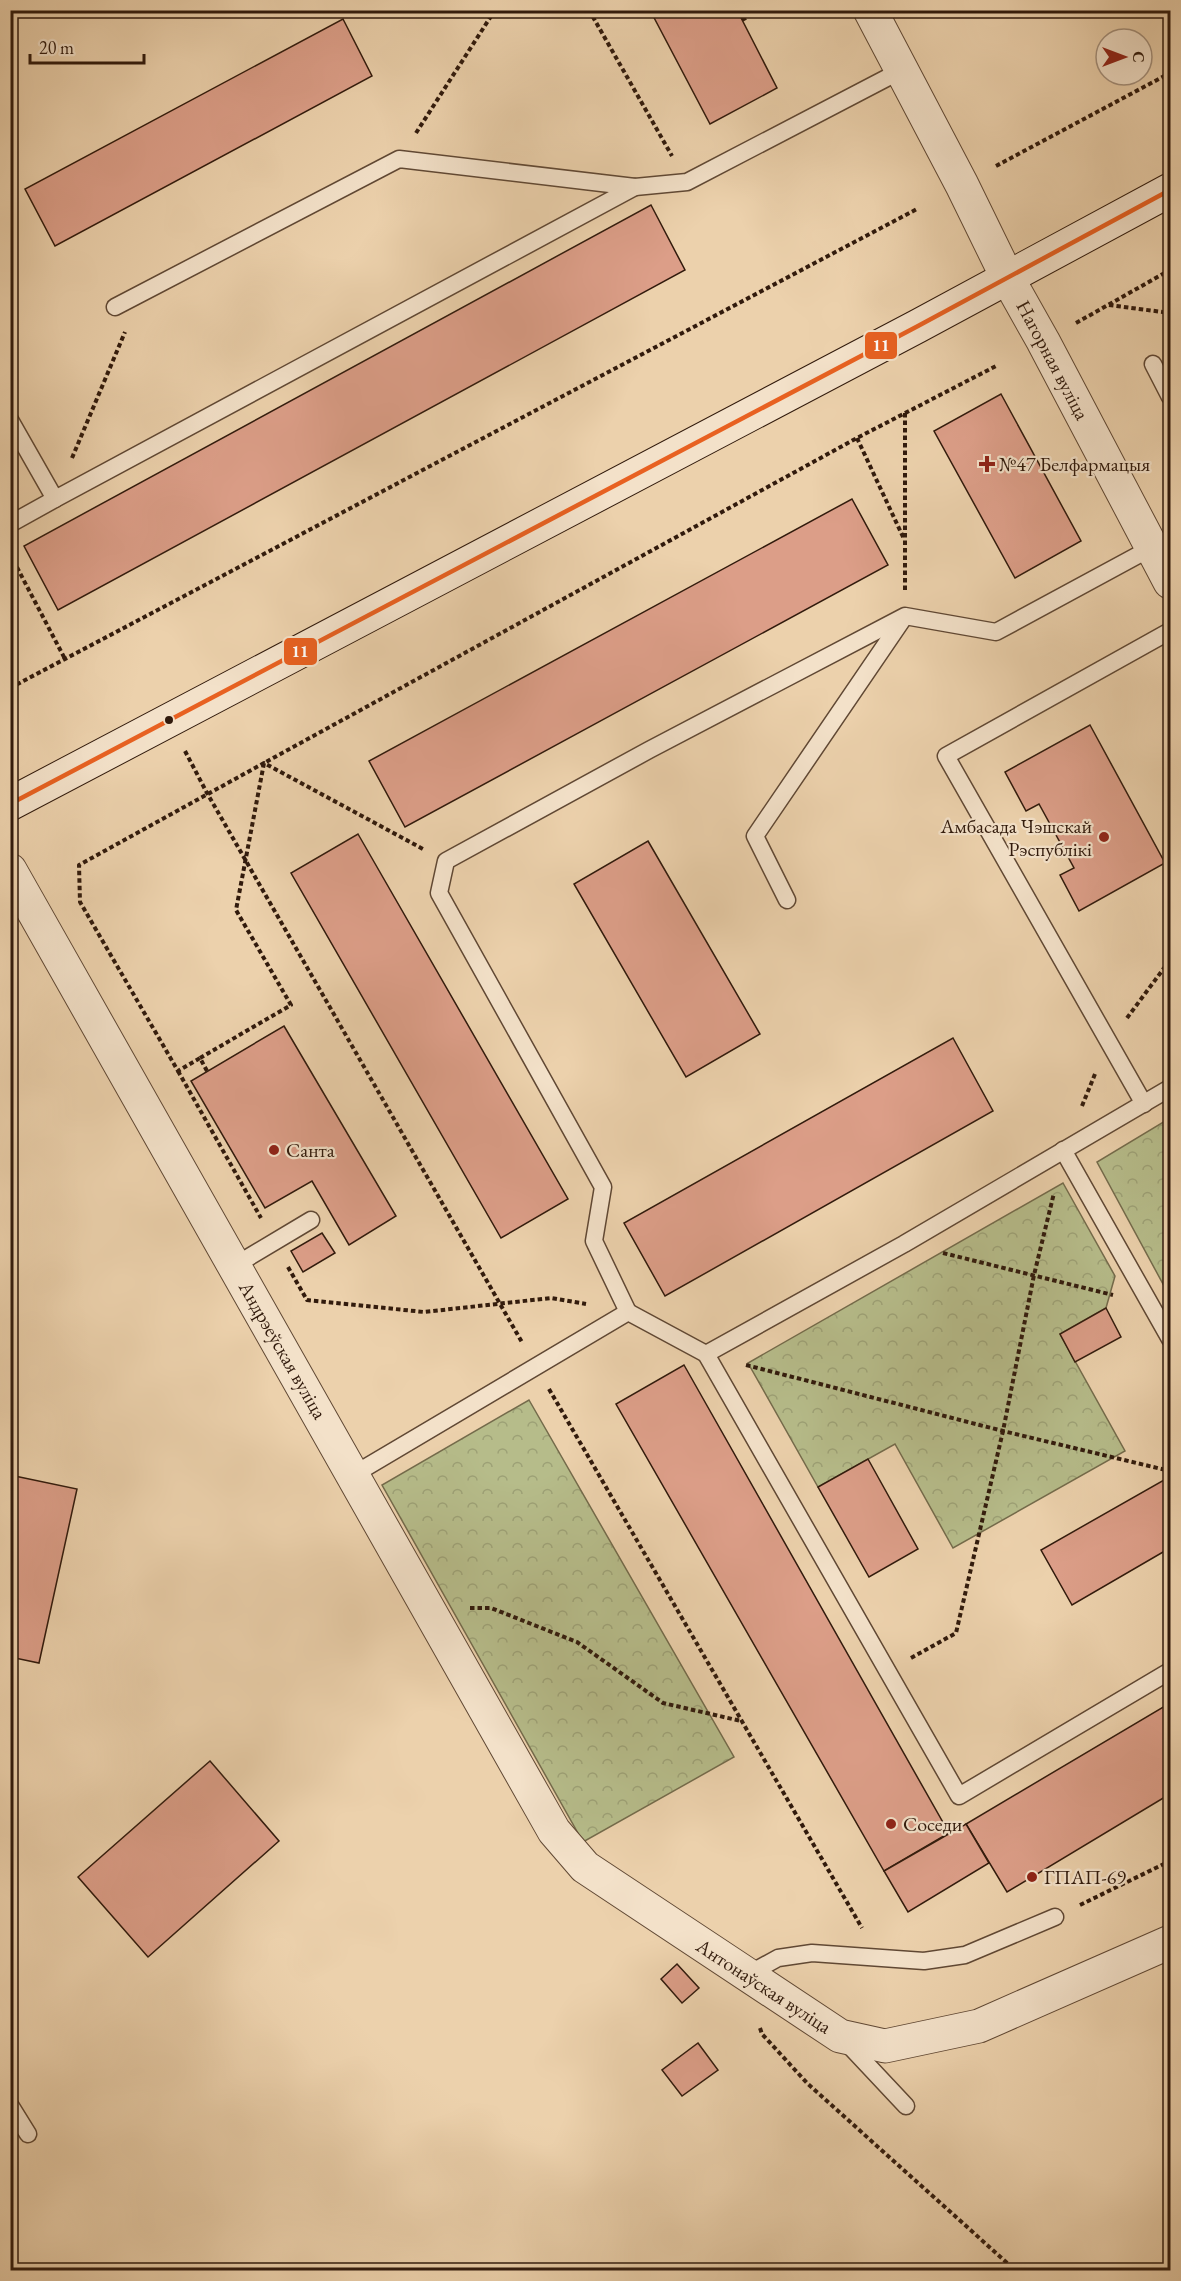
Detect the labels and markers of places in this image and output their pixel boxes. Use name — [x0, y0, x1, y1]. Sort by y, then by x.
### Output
place label: №47 Белфармацыя — [999, 451, 1150, 477]
marker: №47 Белфармацыя — [980, 457, 994, 471]
unlabelled marker — [163, 714, 175, 726]
place label: Амбасада Чэшскай Рэспублікі — [940, 813, 1092, 862]
marker: Амбасада Чэшскай Рэспублікі — [1097, 830, 1111, 844]
place label: Санта — [286, 1137, 335, 1163]
marker: Санта — [267, 1143, 281, 1157]
place label: Соседи — [903, 1811, 963, 1837]
marker: Соседи — [884, 1817, 898, 1831]
place label: ГПАП-69 — [1044, 1864, 1126, 1890]
marker: ГПАП-69 — [1025, 1870, 1039, 1884]

